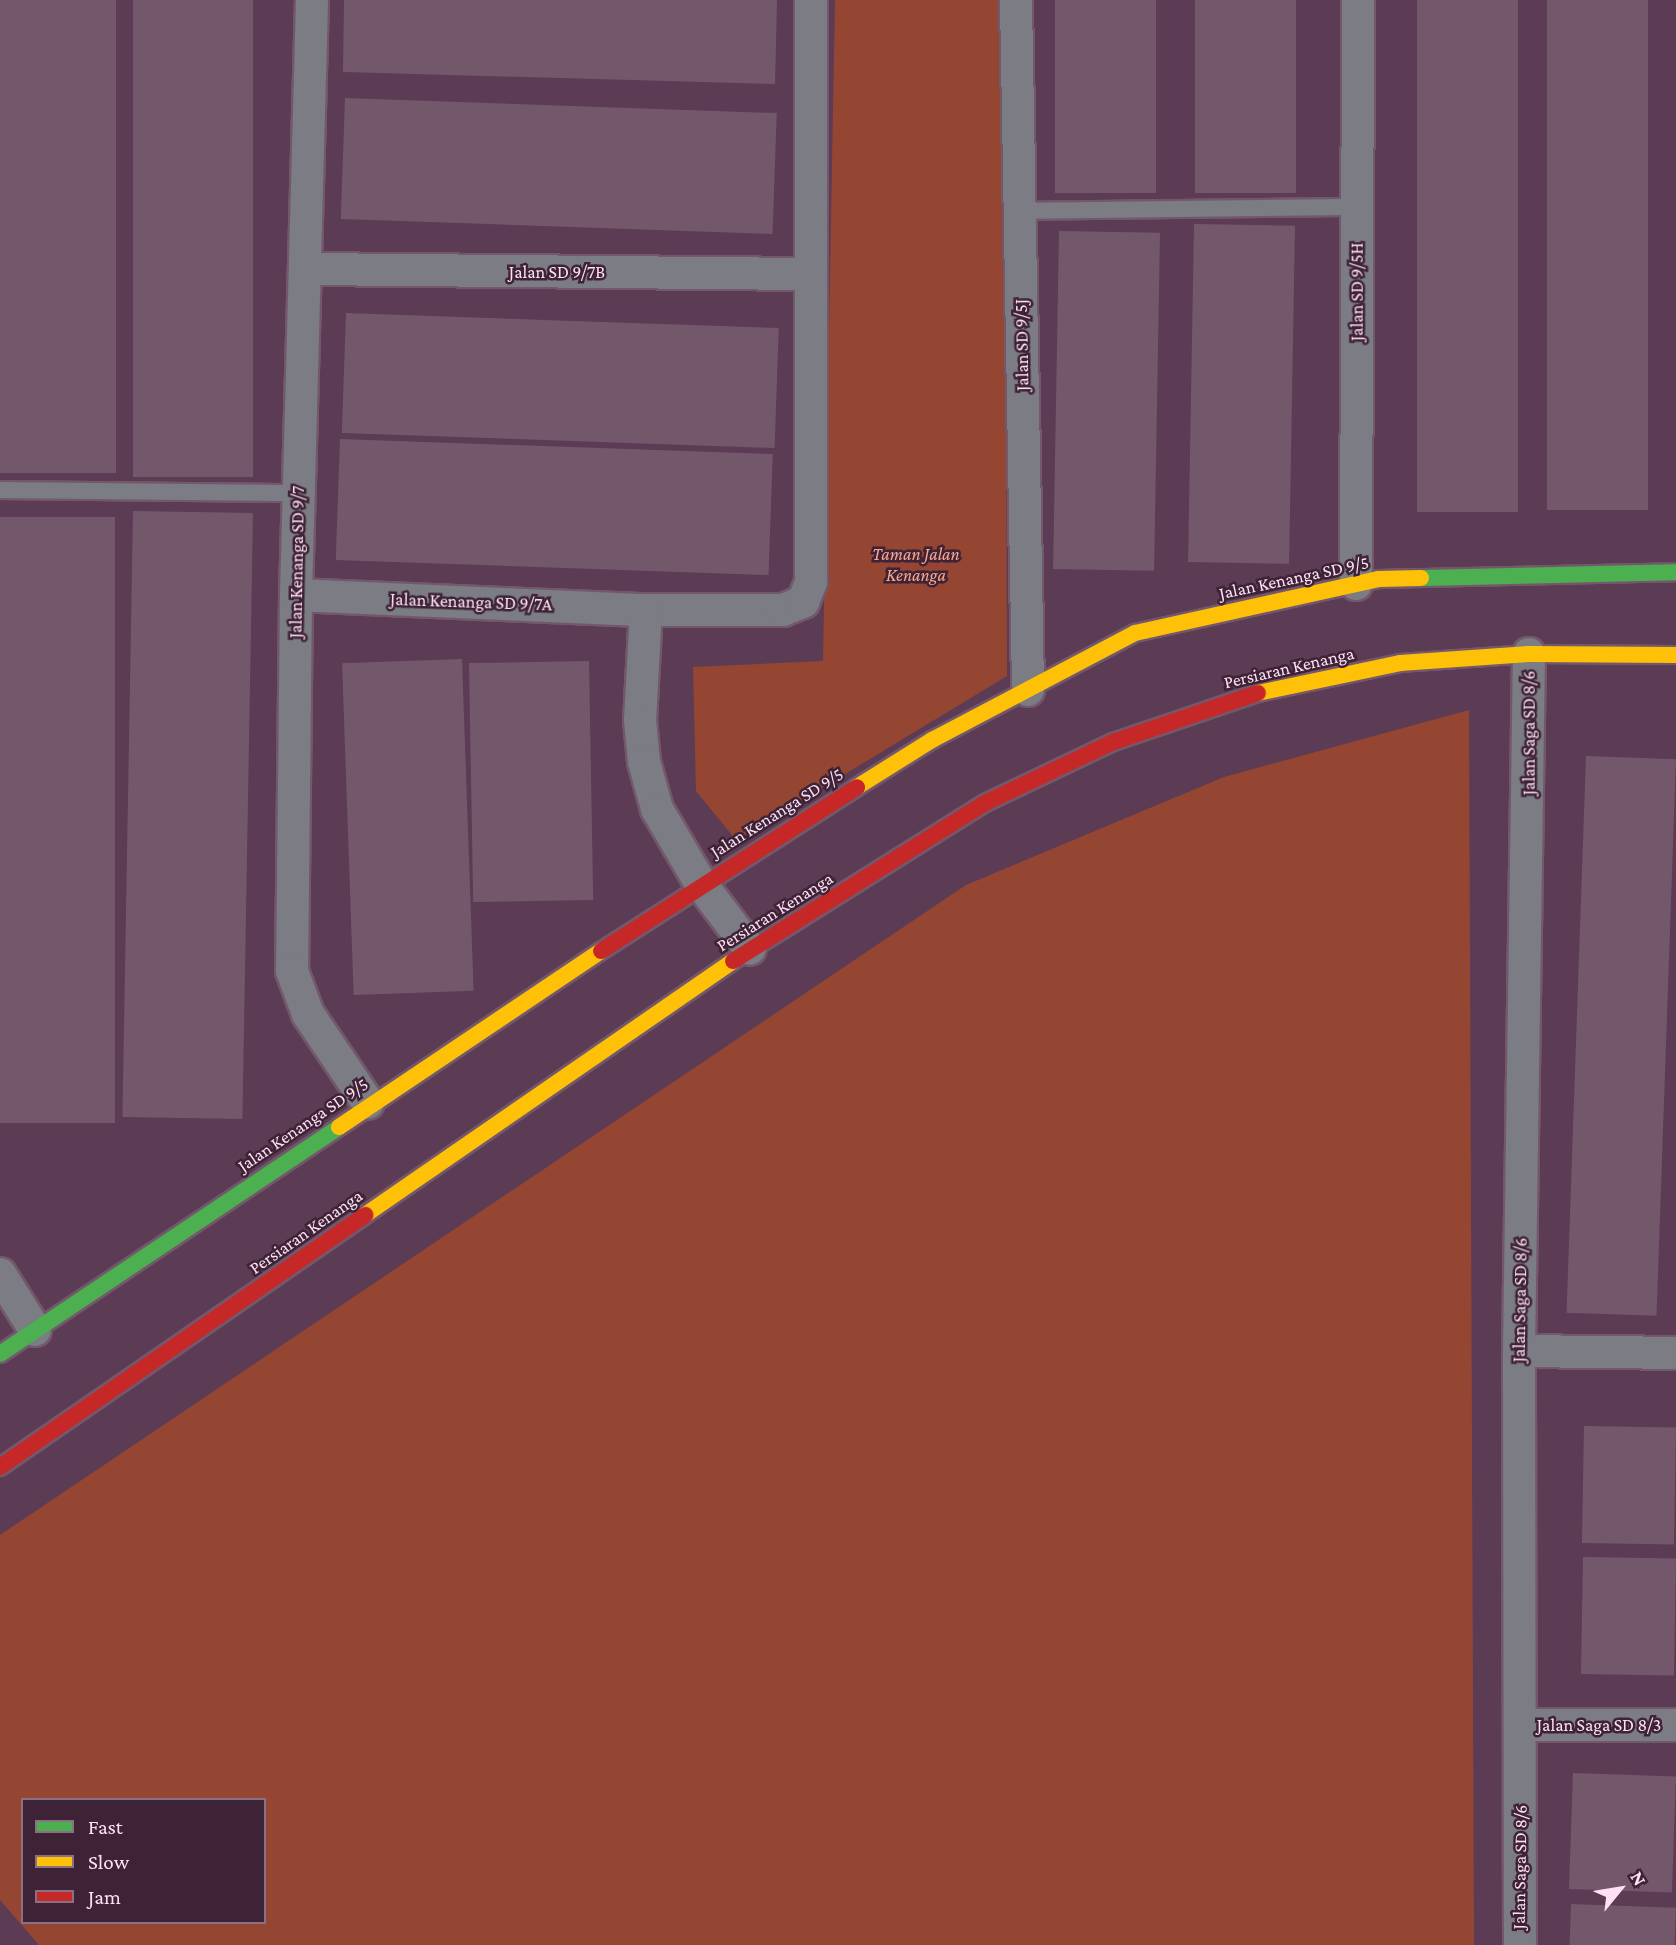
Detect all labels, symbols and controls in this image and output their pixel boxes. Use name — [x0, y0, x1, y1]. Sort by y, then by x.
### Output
street label: Jalan SD 9/5H — [1346, 243, 1368, 341]
street label: Jalan SD 9/7B — [509, 261, 605, 283]
street label: Jalan SD 9/5J — [1010, 299, 1034, 391]
street label: Jalan Kenanga SD 9/7 — [285, 486, 309, 638]
park label: Taman Jalan Kenanga — [872, 544, 960, 586]
street label: Jalan Kenanga SD 9/5 — [1217, 552, 1371, 604]
street label: Jalan Kenanga SD 9/7A — [390, 588, 552, 616]
street label: Persiaran Kenanga — [1222, 643, 1356, 693]
street label: Jalan Saga SD 8/6 — [1518, 671, 1540, 795]
street label: Jalan Kenanga SD 9/5 — [707, 763, 847, 863]
street label: Persiaran Kenanga — [713, 868, 837, 956]
street label: Jalan Kenanga SD 9/5 — [234, 1073, 372, 1177]
street label: Persiaran Kenanga — [245, 1185, 367, 1279]
street label: Jalan Saga SD 8/6 — [1508, 1237, 1532, 1363]
street label: Jalan Saga SD 8/3 — [1537, 1714, 1661, 1736]
legend — [21, 1798, 266, 1924]
street label: Jalan Saga SD 8/6 — [1508, 1804, 1532, 1930]
text: Fast — [88, 1815, 123, 1839]
text: Slow — [88, 1850, 129, 1874]
north arrow — [1585, 1854, 1655, 1924]
text: N — [1626, 1867, 1651, 1889]
text: Jam — [88, 1885, 121, 1909]

